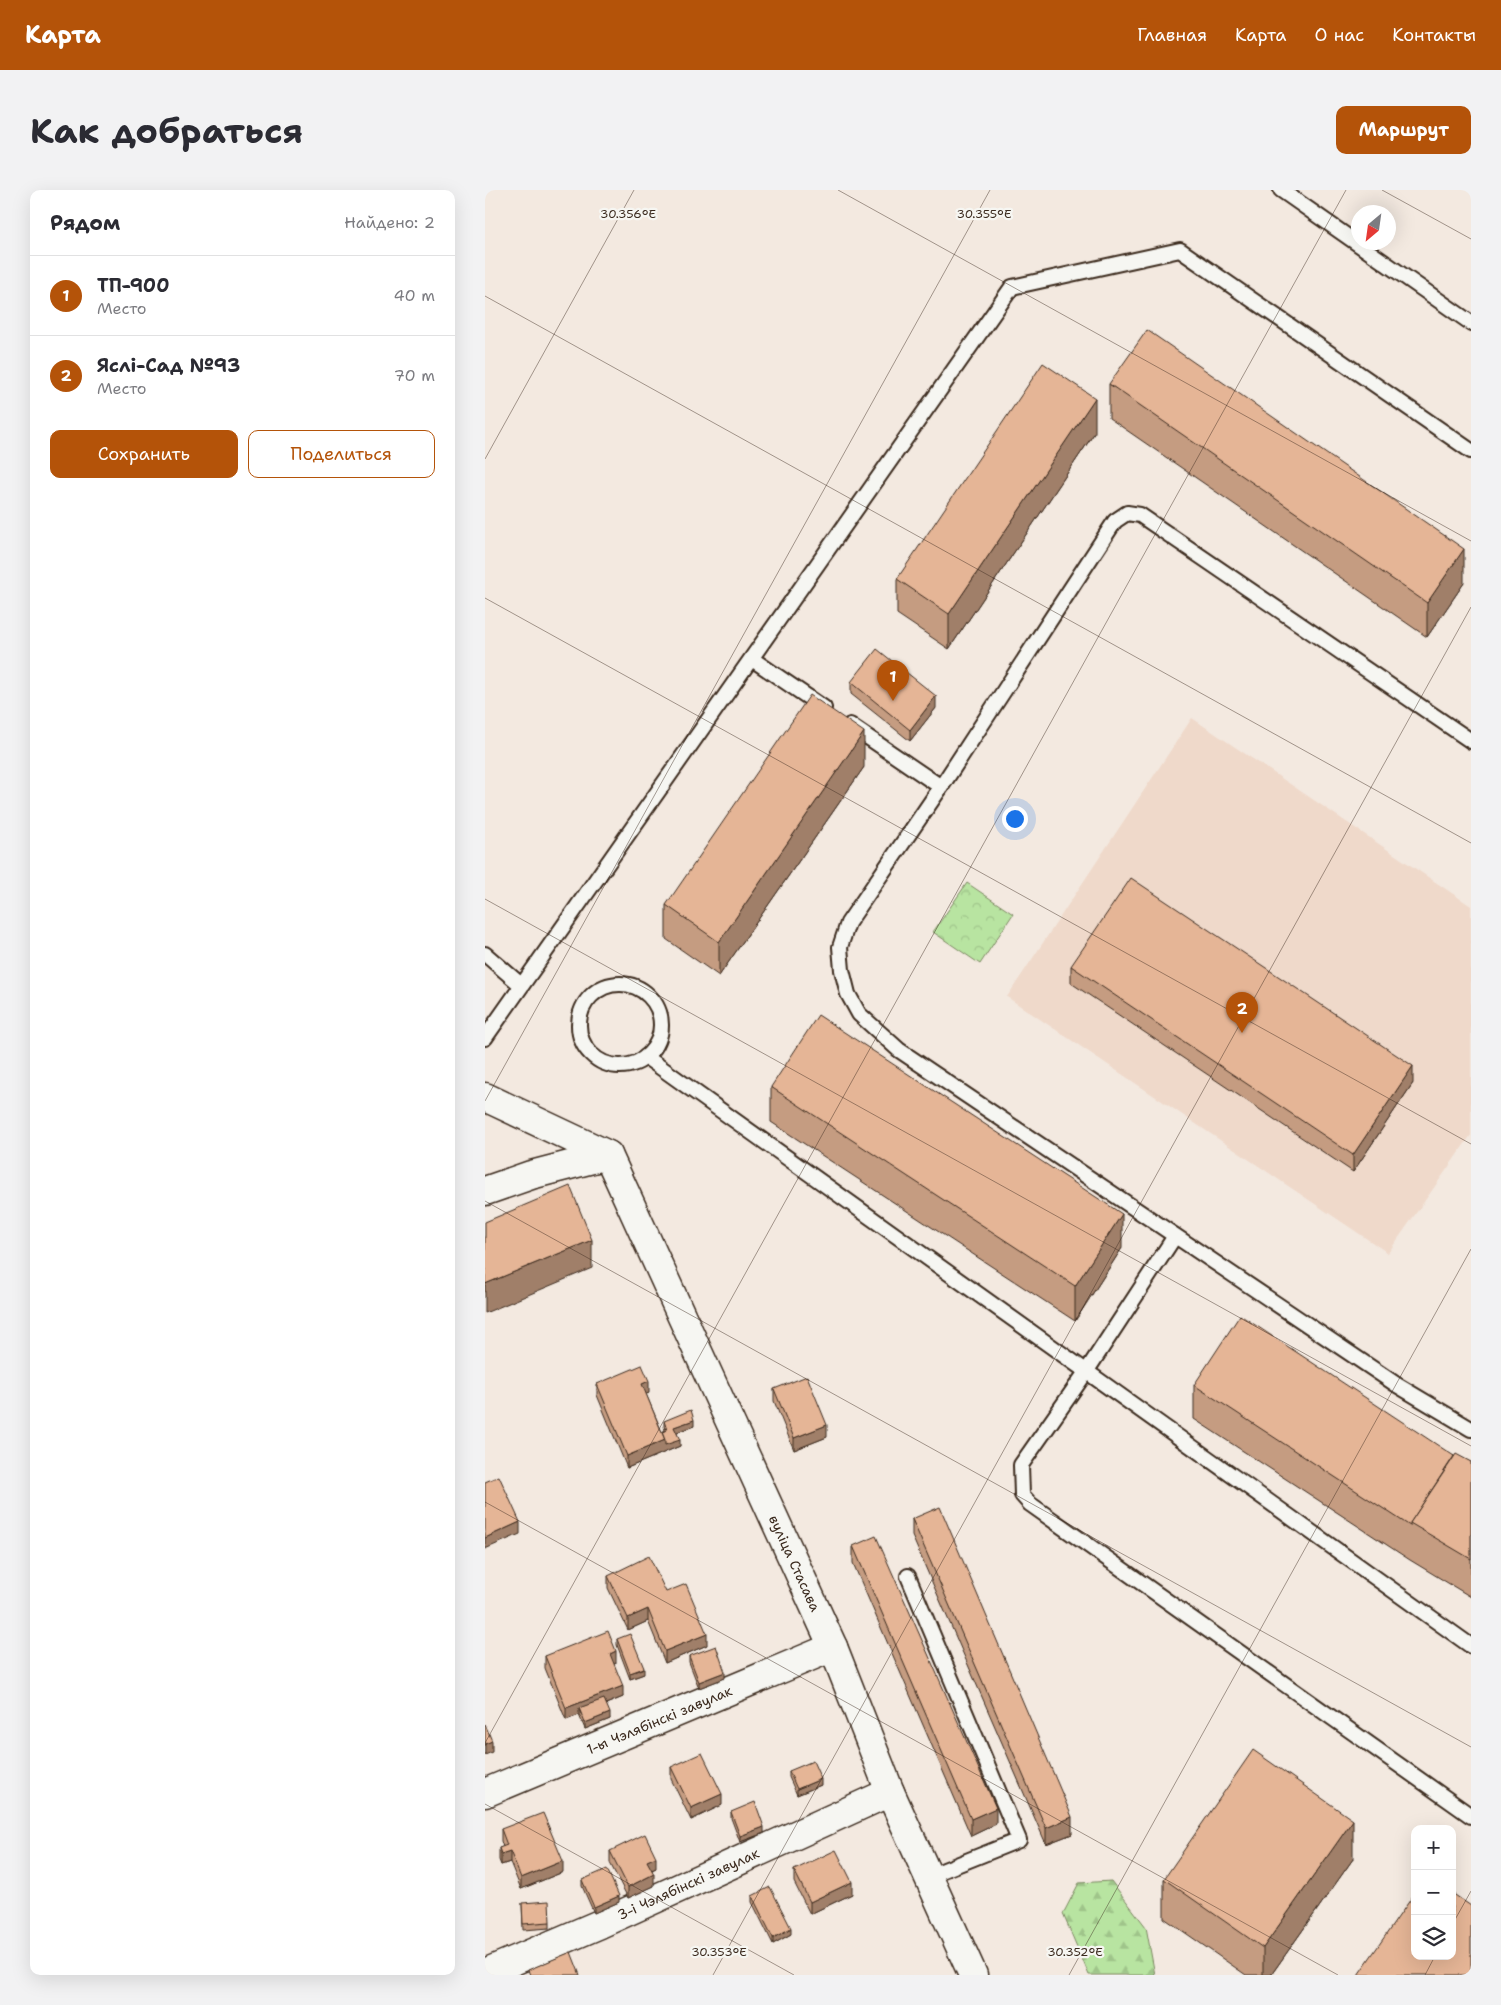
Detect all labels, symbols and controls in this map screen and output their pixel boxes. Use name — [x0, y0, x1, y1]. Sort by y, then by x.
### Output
text: Карта — [25, 19, 101, 51]
text: Главная — [1137, 23, 1207, 47]
text: Карта — [1235, 23, 1287, 47]
text: О нас — [1315, 23, 1364, 47]
text: Контакты — [1392, 23, 1476, 47]
button: Маршрут — [1336, 106, 1471, 154]
text: Как добраться — [30, 107, 303, 154]
north arrow — [1351, 205, 1396, 250]
text: 30.356°E — [600, 206, 656, 222]
text: 30.355°E — [957, 206, 1011, 222]
text: Рядом — [50, 209, 120, 237]
text: Найдено: 2 — [344, 212, 435, 233]
text: ТП-900 — [97, 273, 169, 298]
text: 1 — [62, 285, 70, 306]
text: 40 m — [393, 285, 435, 306]
text: Место — [97, 298, 147, 319]
text: Яслі-Сад №93 — [97, 353, 240, 378]
text: 2 — [60, 365, 72, 386]
text: 70 m — [394, 365, 435, 386]
text: Место — [97, 378, 147, 399]
button: Сохранить — [50, 430, 238, 478]
button: Поделиться — [248, 430, 435, 478]
pin: 1 — [877, 660, 909, 701]
your location — [1002, 806, 1028, 832]
pin: 2 — [1226, 992, 1258, 1033]
street label: вуліца Стасава — [765, 1512, 825, 1615]
street label: 1-ы Чэлябінскі завулак — [584, 1681, 735, 1758]
map controls — [1411, 1825, 1456, 1960]
button: + — [1411, 1825, 1456, 1870]
street label: 3-і Чэлябінскі завулак — [615, 1844, 763, 1924]
button: − — [1411, 1870, 1456, 1915]
button: layers — [1411, 1915, 1456, 1960]
text: 30.353°E — [691, 1944, 747, 1960]
text: 30.352°E — [1047, 1944, 1103, 1960]

